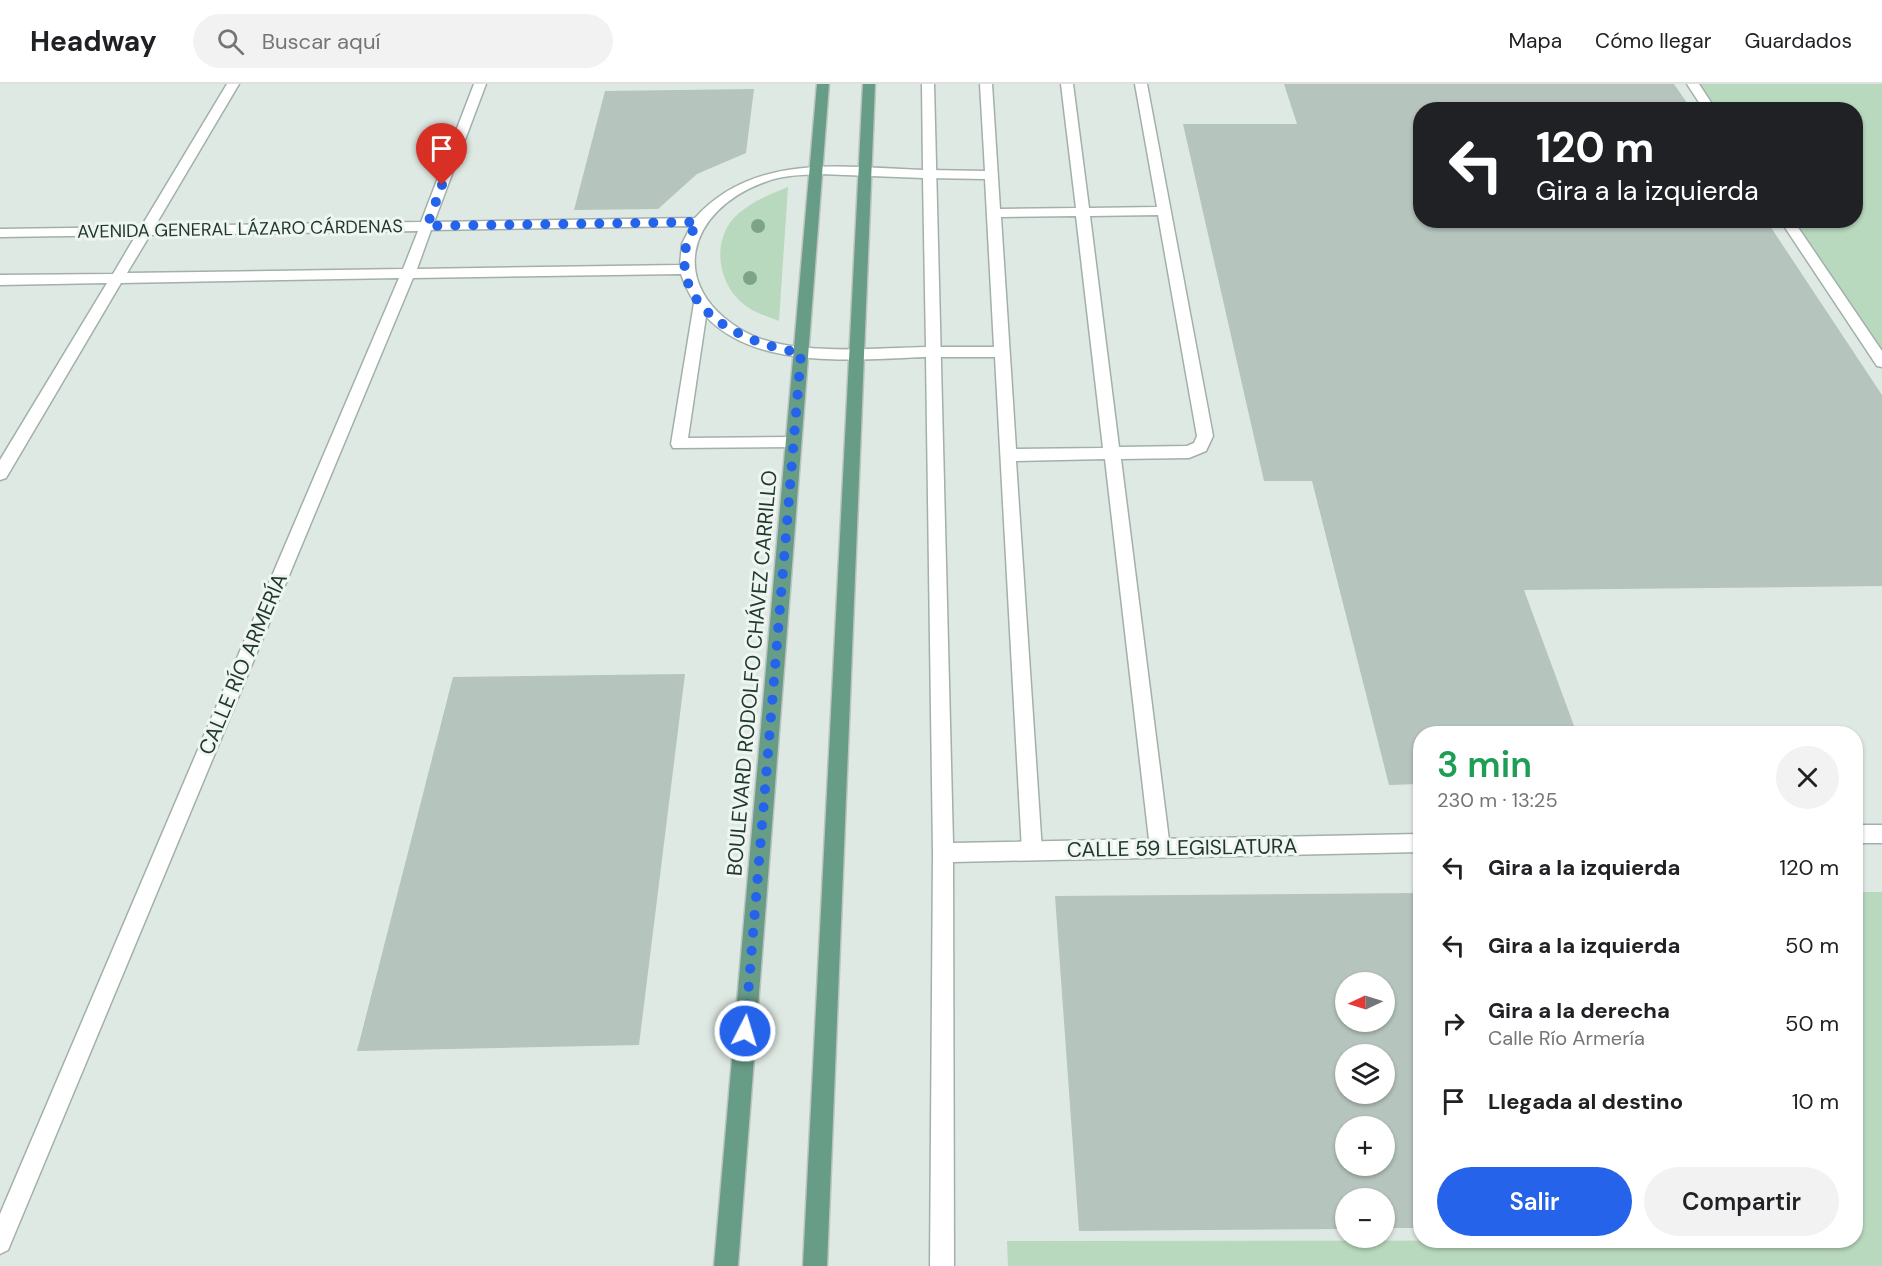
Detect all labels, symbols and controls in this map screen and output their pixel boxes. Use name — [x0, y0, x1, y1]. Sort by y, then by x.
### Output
search box — [193, 14, 613, 68]
text: Headway — [30, 23, 157, 60]
icon: search — [214, 25, 247, 58]
text: Buscar aquí — [262, 27, 380, 56]
text: Mapa — [1508, 27, 1562, 55]
text: Cómo llegar — [1595, 27, 1712, 55]
text: Guardados — [1745, 27, 1852, 55]
text: 120 m — [1536, 120, 1654, 175]
pin — [416, 123, 467, 185]
icon: left — [1437, 126, 1515, 204]
icon: arrive — [425, 132, 458, 165]
text: Gira a la izquierda — [1536, 173, 1759, 208]
street label: AVENIDA GENERAL LÁZARO CÁRDENAS — [77, 214, 403, 244]
street label: BOULEVARD RODOLFO CHÁVEZ CARRILLO — [720, 469, 784, 877]
street label: CALLE RÍO ARMERÍA — [192, 569, 294, 759]
text: 3 min — [1437, 741, 1532, 788]
button: close — [1776, 746, 1839, 809]
text: 230 m · 13:25 — [1437, 787, 1558, 813]
street label: CALLE 59 LEGISLATURA — [1067, 832, 1298, 864]
icon: left — [1437, 851, 1470, 884]
text: Gira a la izquierda — [1488, 853, 1680, 882]
text: 120 m — [1779, 853, 1839, 882]
icon: left — [1437, 929, 1470, 962]
text: Gira a la izquierda — [1488, 931, 1680, 960]
text: 50 m — [1785, 931, 1839, 960]
north arrow — [1335, 972, 1395, 1032]
map controls — [1335, 972, 1395, 1248]
text: Gira a la derecha — [1488, 996, 1670, 1025]
position arrow — [713, 999, 777, 1063]
icon: right — [1437, 1007, 1470, 1040]
text: 50 m — [1785, 1009, 1839, 1038]
text: Calle Río Armería — [1488, 1025, 1645, 1051]
button: layers — [1335, 1044, 1395, 1104]
icon: arrive — [1437, 1085, 1470, 1118]
text: Llegada al destino — [1488, 1087, 1683, 1116]
text: 10 m — [1792, 1087, 1839, 1116]
button: + — [1335, 1116, 1395, 1176]
button: Salir — [1437, 1167, 1632, 1236]
button: Compartir — [1644, 1167, 1839, 1236]
button: − — [1335, 1188, 1395, 1248]

